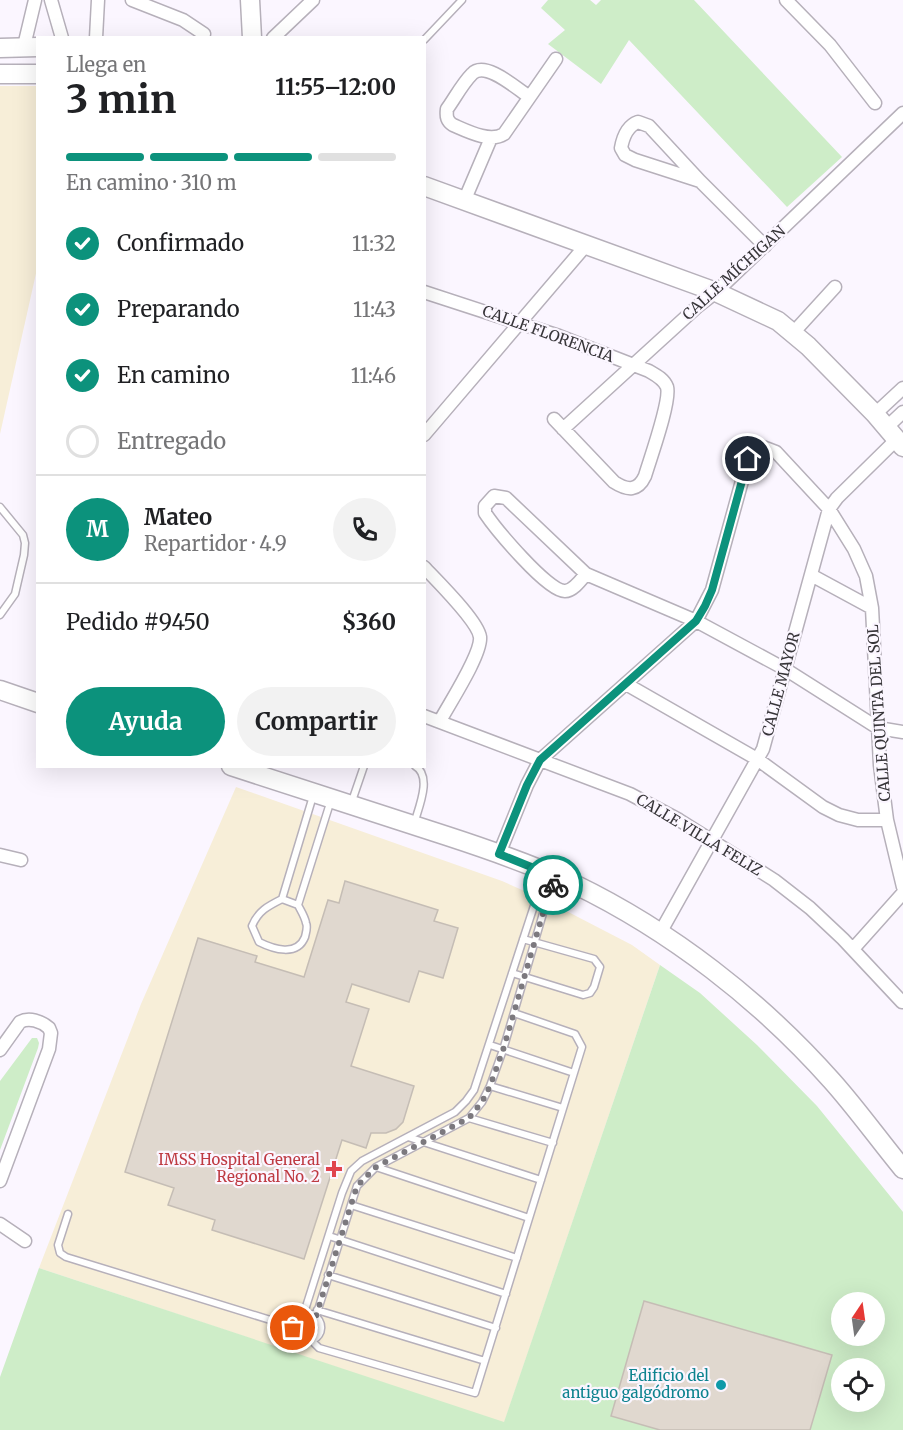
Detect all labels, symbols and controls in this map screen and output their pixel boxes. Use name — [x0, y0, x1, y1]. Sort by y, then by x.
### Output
text: Llega en — [66, 52, 146, 77]
text: 11:55–12:00 — [275, 73, 396, 101]
text: 3 min — [66, 75, 176, 124]
text: En camino · 310 m — [66, 170, 237, 195]
street label: CALLE MÍCHIGAN — [678, 220, 789, 324]
icon: check — [66, 227, 99, 260]
text: Confirmado — [117, 229, 244, 257]
text: 11:32 — [352, 231, 396, 256]
icon: check — [66, 293, 99, 326]
text: Preparando — [117, 295, 240, 323]
text: 11:43 — [353, 297, 396, 322]
street label: CALLE FLORENCIA — [480, 301, 617, 366]
icon: check — [66, 359, 99, 392]
text: En camino — [117, 361, 230, 389]
text: 11:46 — [351, 363, 396, 388]
text: Entregado — [117, 427, 226, 455]
pin — [722, 433, 773, 484]
icon: home — [731, 442, 764, 475]
button: phone — [333, 498, 396, 561]
text: Mateo — [144, 503, 212, 531]
text: M — [86, 515, 109, 543]
text: Repartidor · 4.9 — [144, 531, 287, 556]
text: Pedido #9450 — [66, 608, 210, 636]
text: $360 — [342, 608, 396, 636]
street label: CALLE QUINTA DEL SOL — [863, 623, 894, 802]
street label: CALLE MAYOR — [757, 629, 804, 738]
button: Ayuda — [66, 687, 225, 756]
button: Compartir — [237, 687, 396, 756]
street label: CALLE VILLA FELIZ — [633, 789, 766, 880]
courier — [523, 855, 583, 915]
icon: bike — [537, 869, 570, 902]
place label: IMSS Hospital General Regional No. 2 — [158, 1150, 320, 1186]
marker: IMSS Hospital General Regional No. 2 — [325, 1160, 343, 1178]
north arrow — [831, 1292, 885, 1346]
map controls — [831, 1292, 885, 1412]
pin — [267, 1302, 318, 1353]
icon: bag — [276, 1311, 309, 1344]
button: locate — [831, 1358, 885, 1412]
place label: Edificio del antiguo galgódromo — [562, 1366, 709, 1402]
marker: Edificio del antiguo galgódromo — [714, 1378, 728, 1392]

